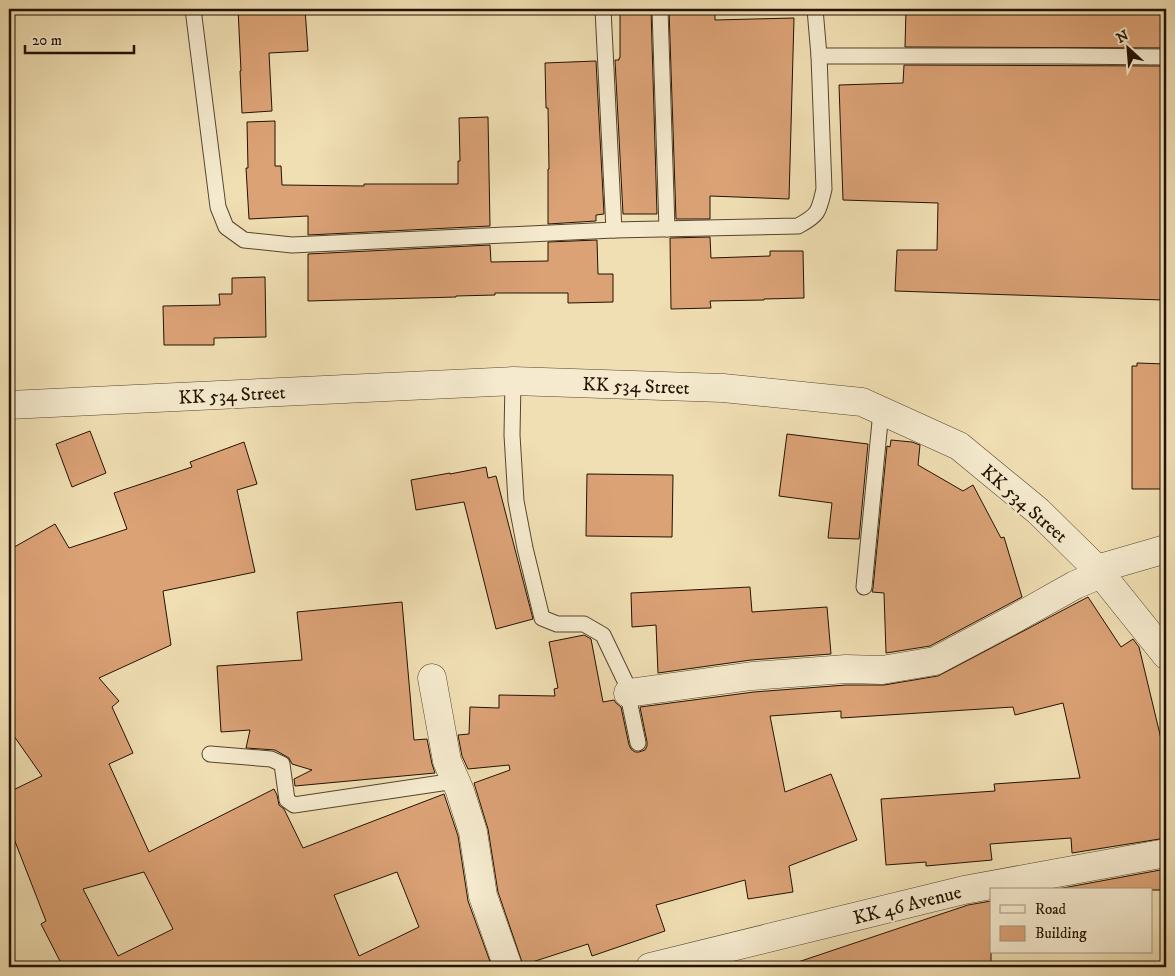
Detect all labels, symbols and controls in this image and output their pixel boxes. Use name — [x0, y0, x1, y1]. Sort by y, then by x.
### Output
scale bar — [25, 22, 134, 54]
north arrow — [1102, 22, 1152, 72]
text: N — [1114, 26, 1132, 48]
text: 20 m — [32, 31, 62, 50]
street label: KK 534 Street — [582, 373, 690, 400]
street label: KK 534 Street — [178, 381, 286, 410]
street label: KK 534 Street — [976, 460, 1072, 548]
street label: KK 46 Avenue — [851, 881, 964, 930]
legend — [990, 888, 1152, 954]
text: Road — [1035, 900, 1067, 919]
text: Building — [1035, 924, 1087, 943]

